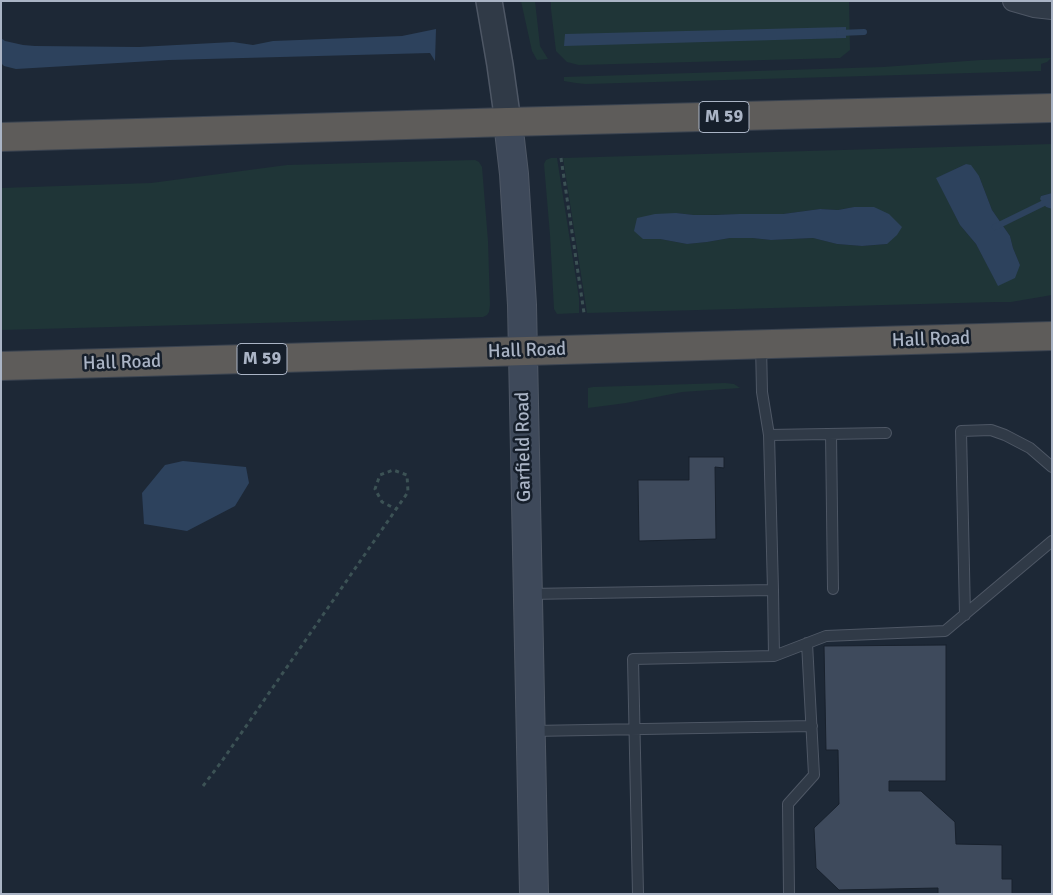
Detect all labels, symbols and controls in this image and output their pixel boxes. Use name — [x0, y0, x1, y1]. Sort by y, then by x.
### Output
road number: M 59 — [699, 101, 749, 132]
street label: Hall Road — [892, 327, 970, 353]
street label: Hall Road — [488, 338, 566, 364]
road number: M 59 — [237, 344, 287, 374]
street label: Hall Road — [83, 350, 161, 376]
street label: Garfield Road — [512, 392, 536, 502]

